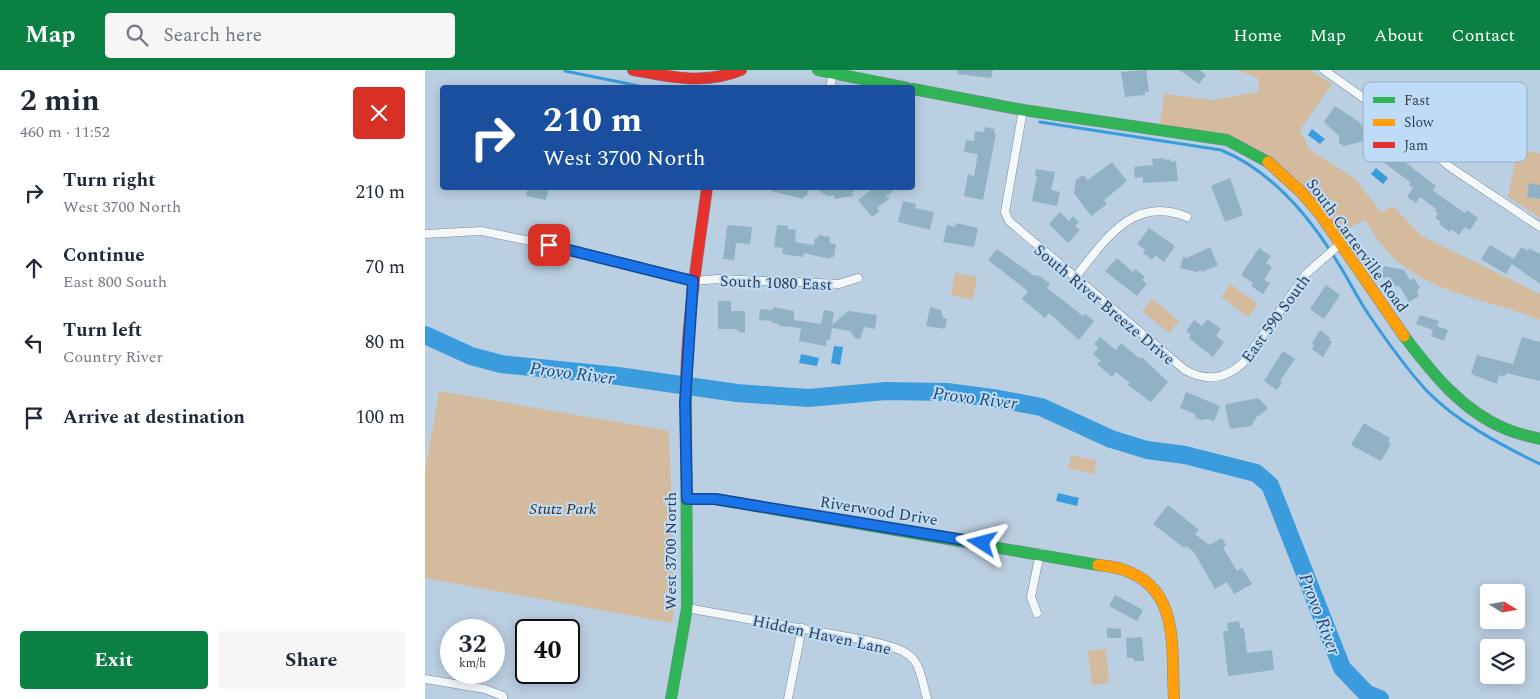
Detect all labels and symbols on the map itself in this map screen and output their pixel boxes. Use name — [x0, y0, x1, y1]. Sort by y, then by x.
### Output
legend — [1363, 82, 1527, 162]
text: Fast — [1404, 90, 1430, 111]
text: Slow — [1404, 112, 1434, 133]
text: Jam — [1404, 135, 1428, 156]
street label: South Carterville Road — [1300, 173, 1414, 318]
pin — [528, 224, 570, 266]
street label: South River Breeze Drive — [1029, 238, 1180, 371]
street label: South 1080 East — [720, 269, 833, 297]
street label: East 590 South — [1236, 269, 1316, 368]
water label: Provo River — [528, 355, 617, 392]
water label: Provo River — [931, 380, 1020, 417]
street label: Riverwood Drive — [818, 490, 939, 532]
street label: West 3700 North — [659, 492, 683, 610]
park label: Stutz Park — [530, 497, 597, 521]
position arrow — [955, 516, 1007, 568]
water label: Provo River — [1292, 570, 1348, 660]
north arrow — [1480, 584, 1525, 629]
street label: Hidden Haven Lane — [750, 609, 893, 661]
speed limit sign: 40 — [515, 619, 580, 684]

